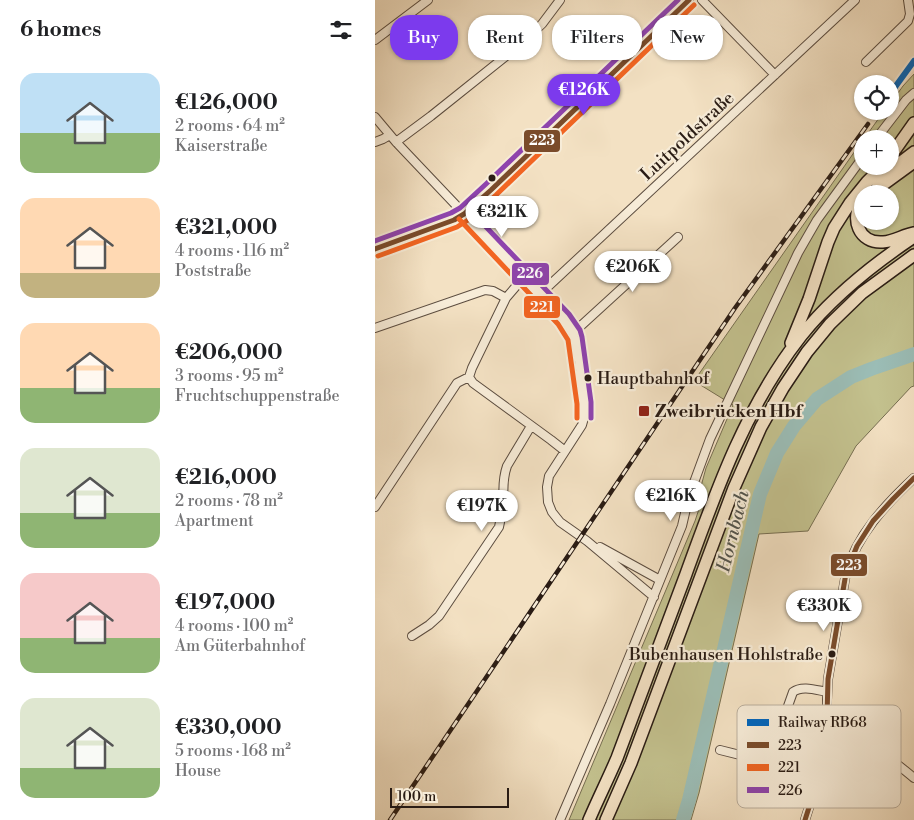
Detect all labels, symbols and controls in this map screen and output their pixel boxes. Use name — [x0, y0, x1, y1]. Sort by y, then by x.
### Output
chip: Buy — [390, 15, 458, 60]
chip: Rent — [468, 15, 542, 60]
chip: Filters — [552, 15, 642, 60]
chip: New — [652, 15, 723, 60]
icon: filters — [327, 16, 355, 44]
text: 6 homes — [20, 17, 101, 43]
pin: €126K — [549, 74, 619, 116]
map controls — [854, 75, 899, 230]
button: locate — [854, 75, 899, 120]
text: €126K — [558, 80, 610, 100]
street label: Luitpoldstraße — [635, 87, 739, 186]
text: €126,000 — [175, 90, 278, 116]
icon: home — [60, 93, 120, 153]
text: 2 rooms · 64 m² — [175, 116, 285, 136]
line badge: 223 — [523, 129, 561, 153]
button: + — [854, 130, 899, 175]
text: 223 — [529, 132, 555, 150]
text: Kaiserstraße — [175, 136, 267, 156]
unlabelled marker — [487, 173, 497, 183]
button: − — [854, 185, 899, 230]
pin: €321K — [467, 196, 537, 238]
text: €321K — [477, 202, 527, 222]
text: €321,000 — [175, 215, 277, 241]
icon: home — [60, 218, 120, 278]
text: 4 rooms · 116 m² — [175, 241, 289, 261]
pin: €206K — [598, 250, 668, 293]
text: €206K — [605, 257, 661, 277]
text: Poststraße — [175, 261, 251, 281]
line badge: 226 — [511, 262, 550, 286]
text: 226 — [517, 265, 543, 283]
line badge: 221 — [523, 295, 561, 319]
text: 221 — [530, 299, 554, 317]
text: €206,000 — [175, 340, 283, 366]
icon: home — [60, 343, 120, 403]
text: 3 rooms · 95 m² — [175, 366, 284, 386]
place label: Hauptbahnhof — [597, 368, 710, 390]
marker: Hauptbahnhof — [583, 373, 593, 383]
text: Fruchtschuppenstraße — [175, 386, 340, 406]
place label: Zweibrücken Hbf — [655, 400, 805, 423]
marker: Zweibrücken Hbf — [637, 404, 651, 418]
text: €216,000 — [175, 465, 277, 491]
icon: home — [60, 468, 120, 528]
pin: €216K — [636, 480, 706, 522]
text: €216K — [646, 486, 696, 506]
water label: Hornbach — [711, 487, 755, 576]
pin: €197K — [447, 490, 517, 532]
text: 2 rooms · 78 m² — [175, 491, 283, 511]
text: €197K — [457, 496, 507, 516]
text: Apartment — [175, 511, 254, 531]
line badge: 223 — [830, 553, 868, 577]
text: 223 — [836, 557, 862, 575]
text: €197,000 — [175, 590, 275, 616]
pin: €330K — [789, 590, 859, 632]
icon: home — [60, 593, 120, 653]
text: €330K — [797, 596, 851, 616]
text: 4 rooms · 100 m² — [175, 616, 293, 636]
text: Am Güterbahnhof — [175, 636, 305, 656]
place label: Bubenhausen Hohlstraße — [628, 644, 823, 666]
marker: Bubenhausen Hohlstraße — [827, 649, 837, 659]
legend — [737, 705, 901, 808]
text: Railway RB68 — [778, 714, 867, 732]
text: €330,000 — [175, 715, 282, 741]
icon: home — [60, 718, 120, 778]
text: 223 — [778, 737, 802, 755]
text: 5 rooms · 168 m² — [175, 741, 291, 761]
text: 221 — [778, 759, 800, 777]
text: House — [175, 761, 221, 781]
text: 226 — [778, 782, 803, 800]
scale bar — [390, 785, 509, 808]
text: 100 m — [397, 788, 436, 806]

